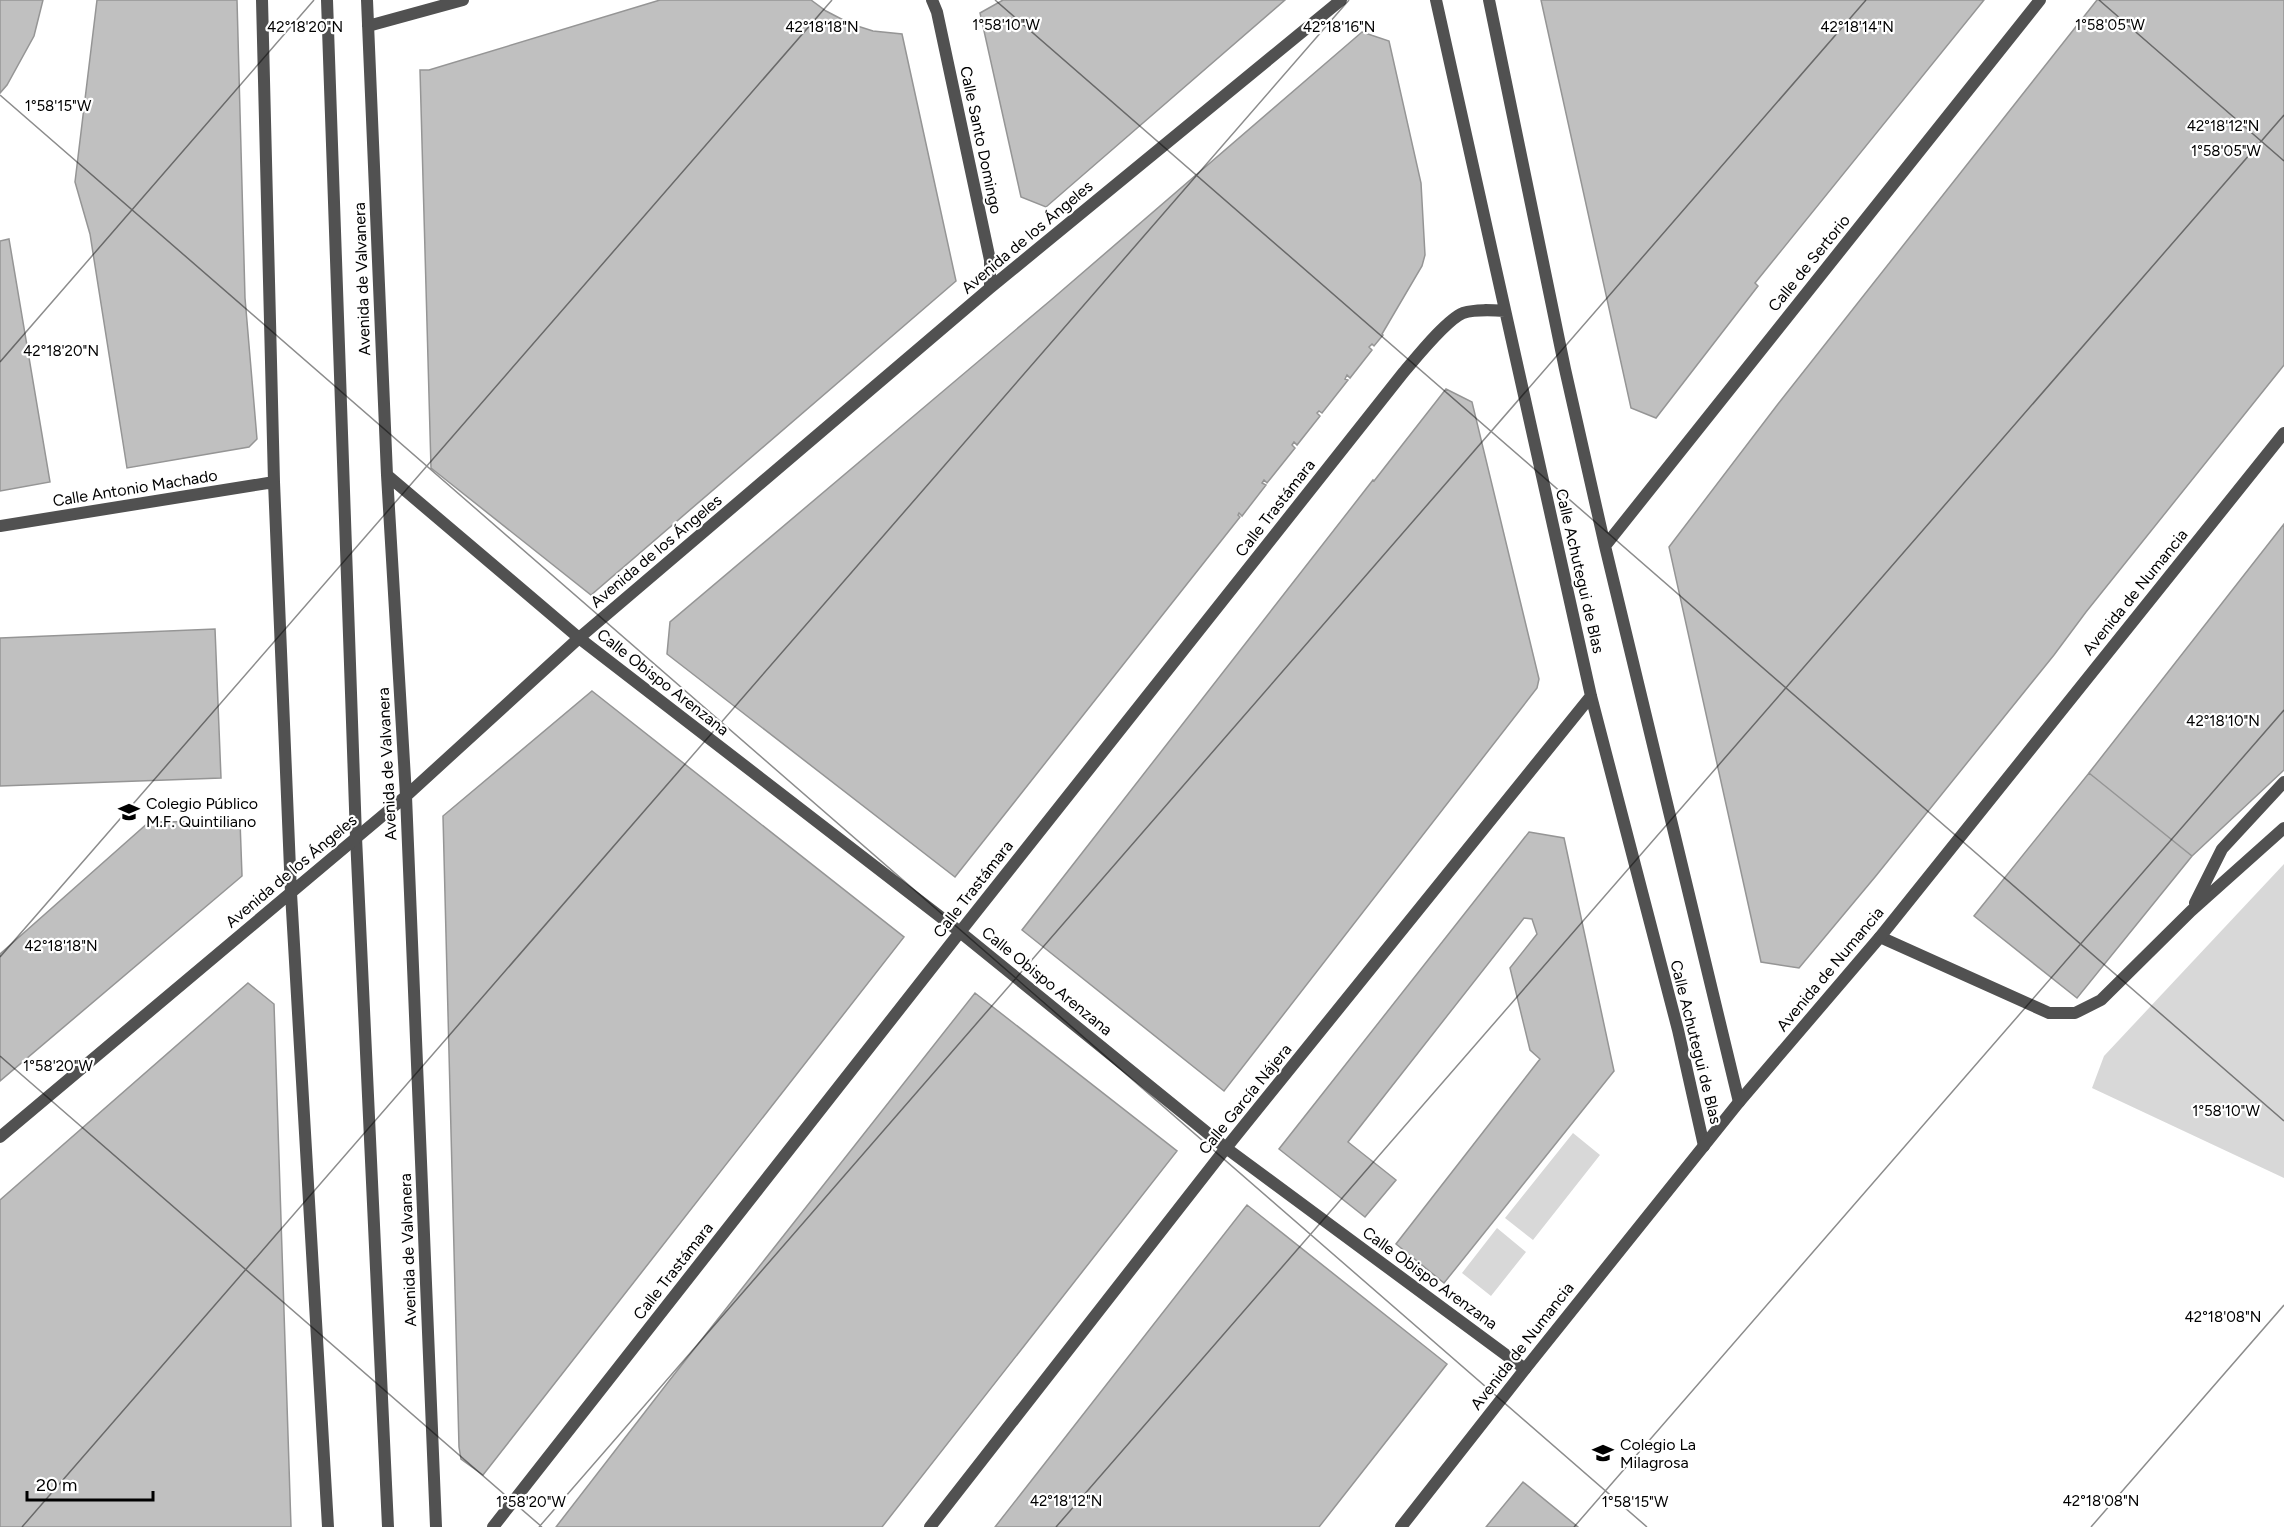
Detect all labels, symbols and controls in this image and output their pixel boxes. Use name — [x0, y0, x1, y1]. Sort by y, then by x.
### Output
text: 1°58'10"W — [972, 16, 1040, 34]
text: 1°58'05"W — [2075, 16, 2146, 34]
text: 42°18'20"N — [267, 18, 343, 36]
text: 42°18'18"N — [785, 18, 859, 36]
text: 42°18'16"N — [1303, 18, 1375, 36]
text: 42°18'14"N — [1820, 18, 1894, 36]
street label: Calle Santo Domingo — [956, 64, 1006, 216]
text: 1°58'15"W — [25, 97, 92, 115]
text: 42°18'12"N — [2187, 117, 2259, 135]
text: 1°58'05"W — [2191, 142, 2262, 160]
street label: Avenida de los Ángeles — [957, 177, 1097, 297]
street label: Avenida de Valvanera — [350, 202, 374, 356]
street label: Calle de Sertorio — [1764, 211, 1854, 315]
text: 42°18'20"N — [23, 342, 99, 360]
street label: Calle Trastámara — [1231, 456, 1319, 560]
street label: Calle Antonio Machado — [51, 466, 219, 510]
street label: Calle Achutegui de Blas — [1552, 487, 1608, 655]
street label: Avenida de los Ángeles — [586, 491, 726, 611]
street label: Avenida de Numancia — [2078, 525, 2192, 659]
street label: Calle Obispo Arenzana — [593, 625, 733, 739]
street label: Avenida de Valvanera — [373, 687, 401, 841]
text: 42°18'10"N — [2186, 712, 2260, 730]
place label: Colegio Público M.F. Quintiliano — [146, 794, 258, 831]
school or university icon: Colegio Público M.F. Quintiliano — [117, 800, 141, 824]
street label: Avenida de los Ángeles — [221, 811, 361, 931]
street label: Calle Trastámara — [929, 837, 1017, 941]
street label: Avenida de Numancia — [1772, 903, 1888, 1035]
street label: Calle Obispo Arenzana — [978, 923, 1116, 1039]
text: 42°18'18"N — [24, 937, 98, 955]
street label: Calle Achutegui de Blas — [1666, 958, 1726, 1126]
street label: Calle García Nájera — [1195, 1040, 1295, 1158]
text: 1°58'20"W — [23, 1057, 93, 1075]
text: 1°58'10"W — [2192, 1102, 2260, 1120]
street label: Avenida de Valvanera — [396, 1173, 420, 1327]
street label: Calle Trastámara — [629, 1219, 717, 1323]
street label: Calle Obispo Arenzana — [1359, 1223, 1501, 1333]
street label: Avenida de Numancia — [1466, 1279, 1578, 1413]
text: 42°18'08"N — [2185, 1308, 2261, 1326]
place label: Colegio La Milagrosa — [1620, 1435, 1696, 1472]
school or university icon: Colegio La Milagrosa — [1591, 1441, 1615, 1465]
scale bar — [27, 1464, 153, 1502]
text: 20 m — [36, 1474, 77, 1496]
text: 42°18'12"N — [1030, 1492, 1102, 1510]
text: 42°18'08"N — [2063, 1492, 2139, 1510]
text: 1°58'20"W — [496, 1493, 566, 1511]
text: 1°58'15"W — [1602, 1493, 1669, 1511]

